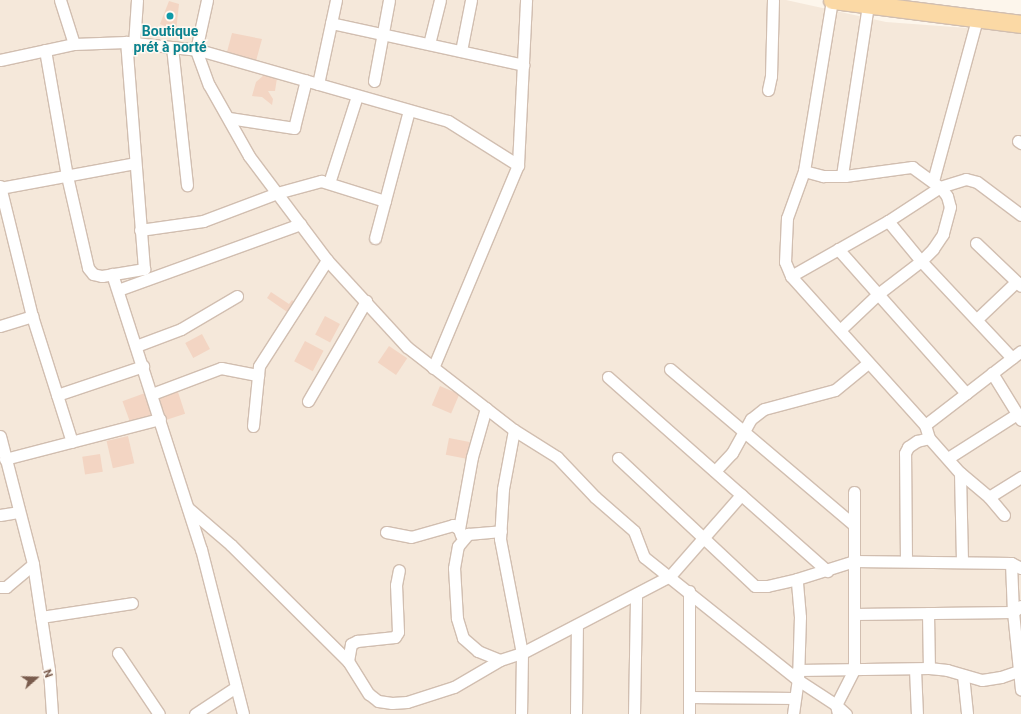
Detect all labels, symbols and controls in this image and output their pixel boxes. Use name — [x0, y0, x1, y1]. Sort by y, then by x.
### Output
marker: Boutique prét à porté — [165, 11, 175, 21]
place label: Boutique prét à porté — [133, 23, 207, 56]
north arrow — [16, 658, 56, 698]
text: N — [40, 668, 55, 680]

